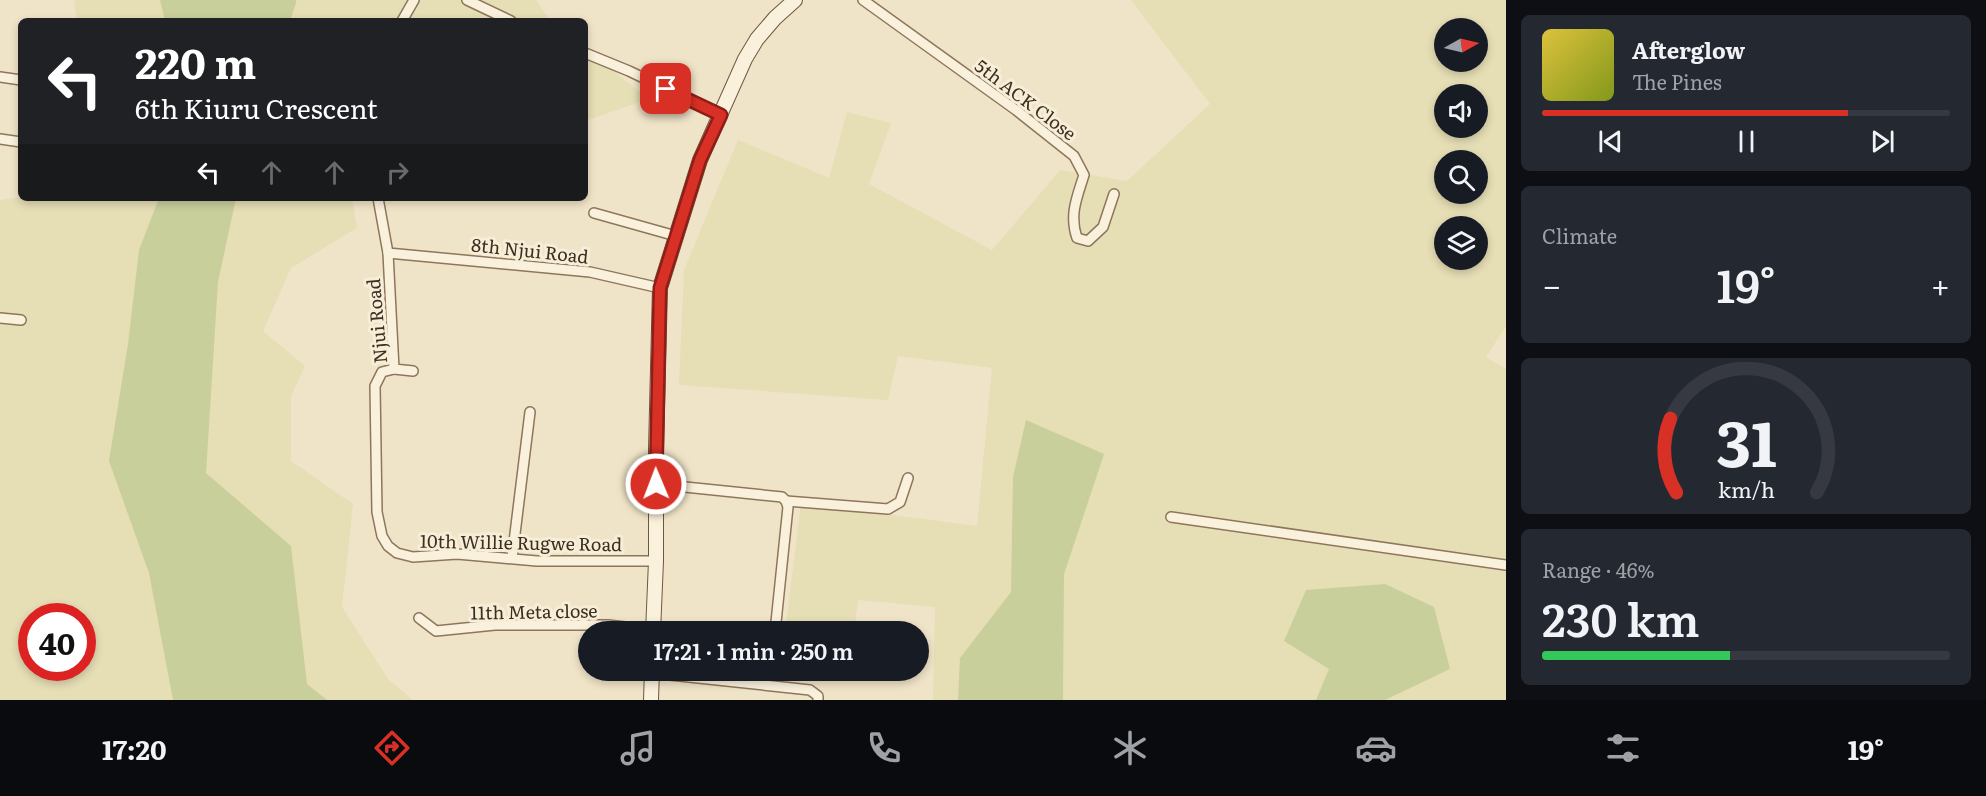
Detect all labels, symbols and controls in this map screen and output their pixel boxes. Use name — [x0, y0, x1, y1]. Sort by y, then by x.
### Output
north arrow — [1434, 18, 1488, 72]
map controls — [1434, 18, 1488, 270]
text: 220 m — [135, 30, 256, 92]
text: Afterglow — [1632, 33, 1745, 66]
icon: left — [36, 42, 114, 120]
street label: 5th ACK Close — [970, 52, 1082, 146]
pin — [640, 63, 691, 114]
text: The Pines — [1632, 66, 1722, 96]
icon: arrive — [649, 72, 682, 105]
button: sound — [1434, 84, 1488, 138]
text: 6th Kiuru Crescent — [135, 87, 378, 127]
icon: previous — [1594, 125, 1627, 158]
icon: pause — [1730, 125, 1763, 158]
icon: next — [1866, 125, 1899, 158]
button: search — [1434, 150, 1488, 204]
icon: left — [192, 156, 225, 189]
icon: ahead — [255, 156, 288, 189]
icon: ahead — [318, 156, 351, 189]
icon: right — [381, 156, 414, 189]
button: layers — [1434, 216, 1488, 270]
text: Climate — [1542, 220, 1617, 250]
street label: 8th Njui Road — [470, 230, 590, 270]
text: 19° — [1717, 250, 1775, 317]
text: − — [1542, 259, 1561, 308]
text: + — [1931, 259, 1950, 308]
street label: Njui Road — [359, 278, 393, 364]
text: 31 — [1716, 394, 1776, 486]
position arrow — [624, 452, 688, 516]
text: km/h — [1717, 473, 1775, 505]
street label: 10th Willie Rugwe Road — [420, 527, 622, 557]
text: Range · 46% — [1542, 554, 1655, 584]
text: 230 km — [1542, 584, 1700, 651]
street label: 11th Meta close — [470, 596, 598, 626]
speed limit sign: 40 — [18, 603, 96, 681]
text: 17:21 · 1 min · 250 m — [654, 634, 853, 667]
icon: directions — [371, 727, 413, 769]
icon: music — [617, 727, 659, 769]
icon: phone — [863, 727, 905, 769]
icon: climate — [1109, 727, 1151, 769]
icon: car — [1355, 727, 1397, 769]
icon: filters — [1602, 727, 1644, 769]
text: 17:20 — [102, 728, 167, 768]
text: 19° — [1848, 728, 1884, 768]

